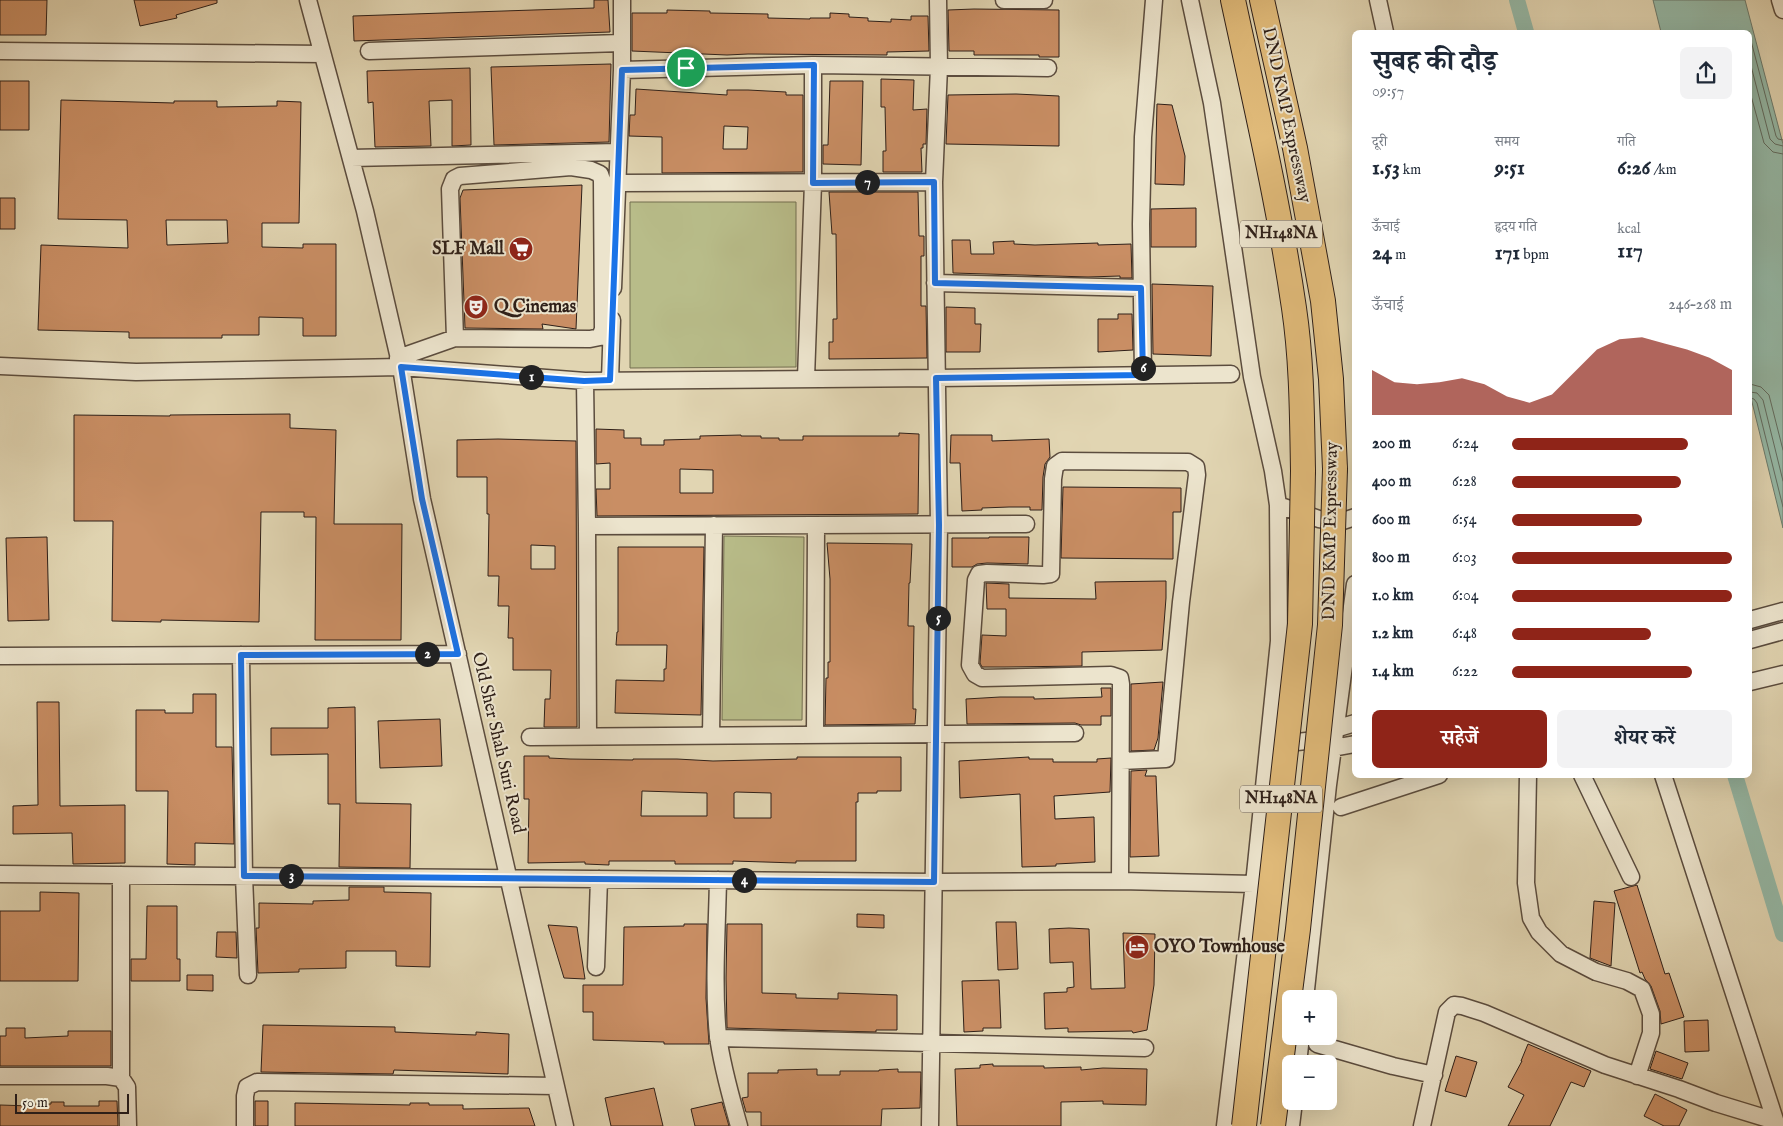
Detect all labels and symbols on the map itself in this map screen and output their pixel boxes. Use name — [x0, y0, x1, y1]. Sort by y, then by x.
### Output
street label: DND KMP Expressway — [1256, 25, 1316, 205]
pin — [665, 47, 707, 89]
pin: 7 — [854, 170, 880, 194]
road number: NH148NA — [1240, 220, 1322, 248]
supermarket icon: SLF Mall — [508, 236, 534, 262]
place label: SLF Mall — [432, 238, 505, 261]
theatre icon: Q Cinemas — [463, 294, 489, 320]
place label: Q Cinemas — [494, 296, 577, 319]
pin: 6 — [1130, 356, 1156, 380]
pin: 1 — [518, 364, 544, 390]
street label: DND KMP Expressway — [1318, 441, 1344, 621]
pin: 5 — [926, 606, 950, 630]
pin: 2 — [414, 642, 440, 666]
street label: Old Sher Shah Suri Road — [466, 650, 530, 836]
road number: NH148NA — [1240, 786, 1322, 812]
pin: 3 — [278, 864, 304, 888]
pin: 4 — [732, 868, 756, 892]
hotel icon: OYO Townhouse — [1124, 934, 1150, 960]
place label: OYO Townhouse — [1154, 936, 1286, 959]
scale bar — [15, 1091, 129, 1114]

